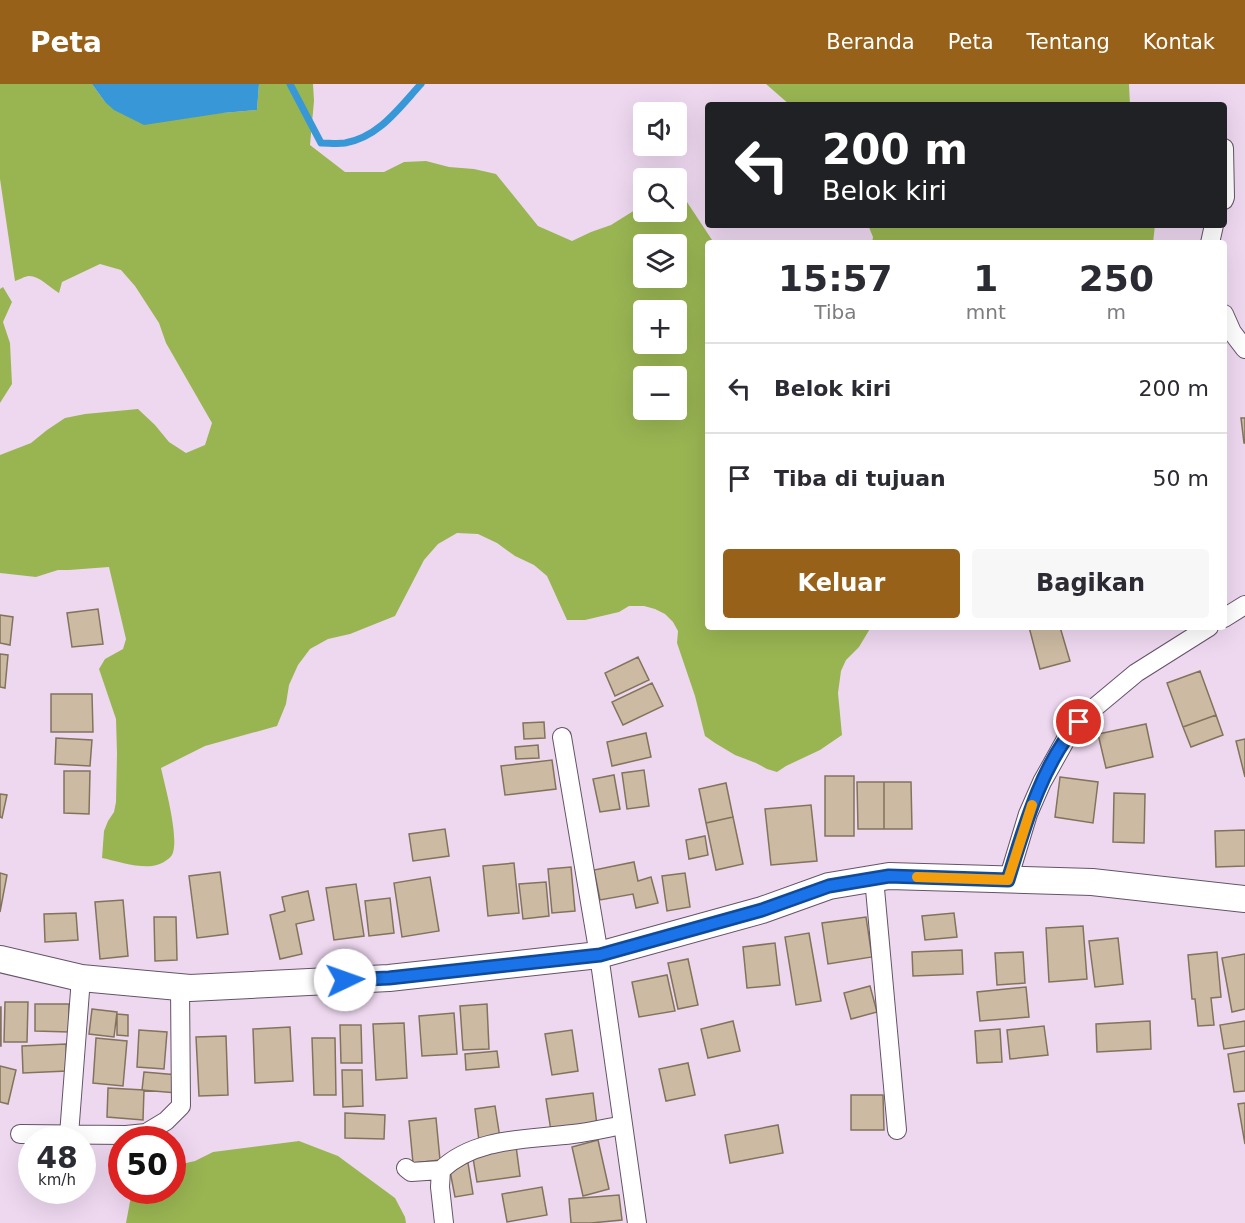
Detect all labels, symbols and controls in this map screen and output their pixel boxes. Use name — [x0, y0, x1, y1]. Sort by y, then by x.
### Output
text: Peta — [30, 26, 102, 59]
text: Beranda — [826, 30, 915, 54]
text: Peta — [948, 30, 994, 54]
text: Tentang — [1027, 30, 1110, 54]
text: Kontak — [1143, 30, 1215, 54]
map controls — [633, 102, 687, 420]
button: sound — [633, 102, 687, 156]
text: 200 m — [822, 125, 968, 174]
icon: left — [723, 126, 801, 204]
button: search — [633, 168, 687, 222]
text: Belok kiri — [822, 175, 947, 206]
button: layers — [633, 234, 687, 288]
text: 15:57 — [778, 258, 893, 299]
text: 1 — [973, 258, 998, 299]
text: 250 — [1079, 258, 1154, 299]
button: + — [633, 300, 687, 354]
text: Tiba — [814, 300, 856, 324]
text: mnt — [966, 300, 1006, 324]
text: m — [1107, 300, 1126, 324]
button: − — [633, 366, 687, 420]
icon: left — [723, 372, 756, 405]
text: Belok kiri — [774, 376, 891, 401]
text: 200 m — [1139, 376, 1209, 401]
icon: arrive — [723, 462, 756, 495]
text: Tiba di tujuan — [774, 466, 946, 491]
text: 50 m — [1153, 466, 1209, 491]
button: Keluar — [723, 549, 960, 618]
button: Bagikan — [972, 549, 1209, 618]
pin — [1053, 696, 1104, 747]
icon: arrive — [1062, 705, 1095, 738]
position arrow — [313, 948, 377, 1012]
speed limit sign: 50 — [108, 1126, 186, 1204]
text: 48 — [36, 1140, 78, 1175]
text: km/h — [38, 1171, 76, 1189]

